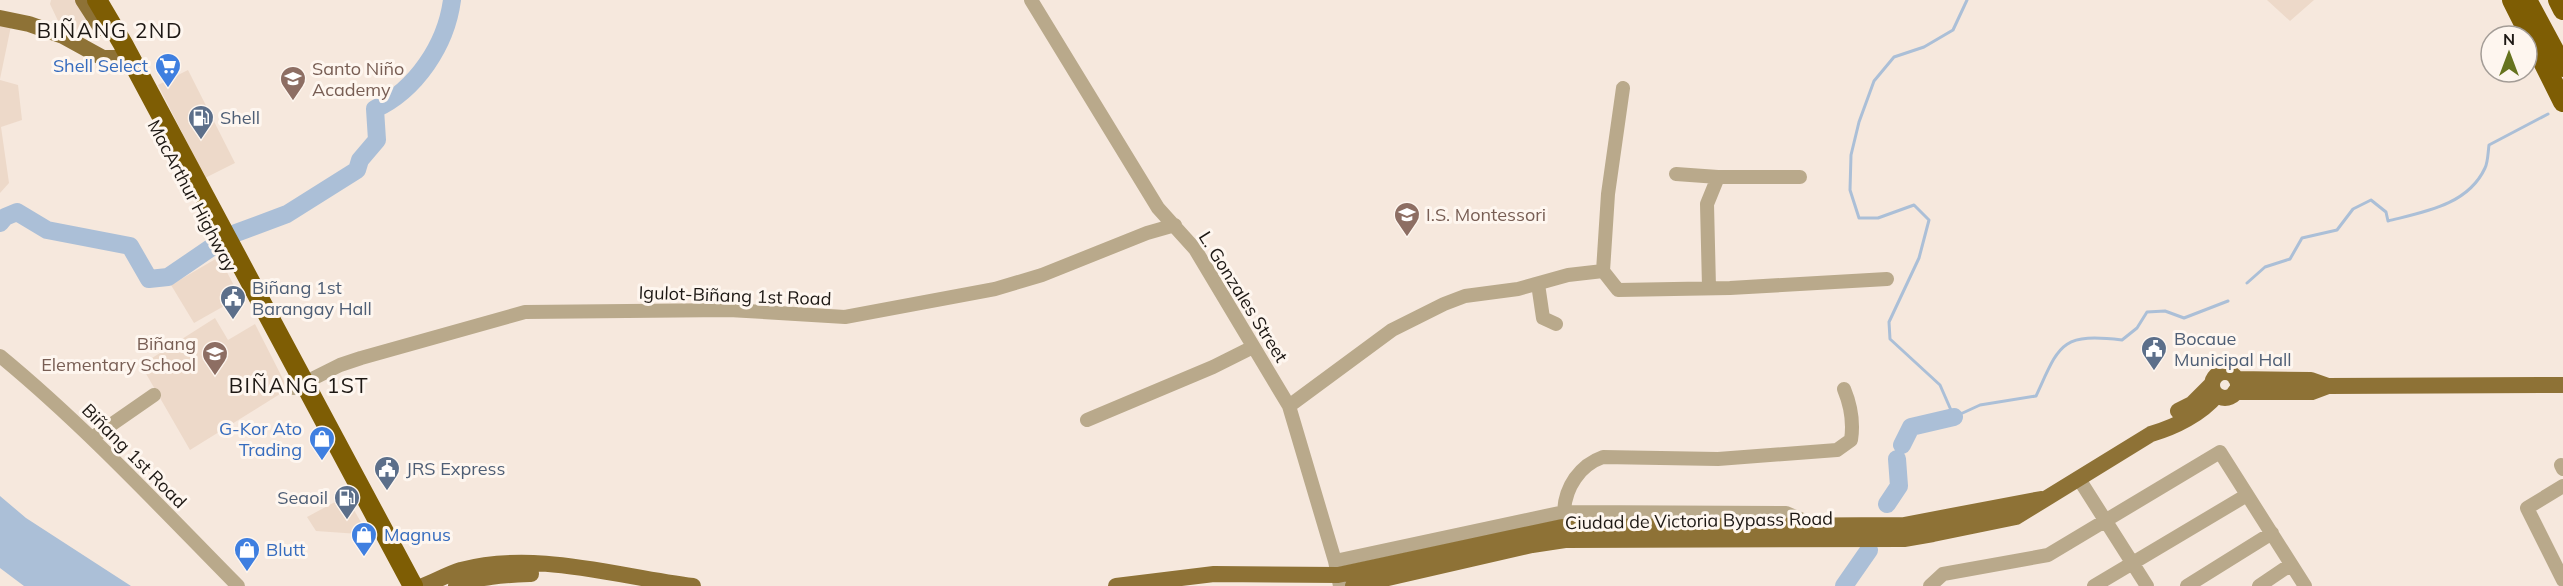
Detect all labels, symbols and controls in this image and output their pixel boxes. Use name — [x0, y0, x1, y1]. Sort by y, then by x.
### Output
district label: BIÑANG 2ND — [37, 17, 183, 43]
north arrow — [2479, 24, 2539, 84]
text: N — [2503, 29, 2515, 49]
supermarket icon: Shell Select — [153, 51, 183, 89]
place label: Shell Select — [53, 54, 148, 77]
place label: Santo Niño Academy — [312, 57, 404, 101]
school or university icon: Santo Niño Academy — [278, 64, 308, 102]
fuel station icon: Shell — [186, 103, 216, 141]
place label: Shell — [220, 106, 260, 129]
street label: MacArthur Highway — [143, 116, 242, 276]
school or university icon: I.S. Montessori — [1392, 200, 1422, 238]
place label: I.S. Montessori — [1426, 203, 1546, 226]
street label: L. Gonzales Street — [1194, 227, 1293, 367]
place label: Biñang 1st Barangay Hall — [252, 276, 372, 320]
street label: Igulot-Biñang 1st Road — [638, 281, 832, 310]
public building icon: Biñang 1st Barangay Hall — [218, 283, 248, 321]
place label: Bocaue Municipal Hall — [2174, 327, 2292, 371]
place label: Biñang Elementary School — [41, 332, 196, 376]
public building icon: Bocaue Municipal Hall — [2139, 334, 2169, 372]
school or university icon: Biñang Elementary School — [200, 339, 230, 377]
district label: BIÑANG 1ST — [229, 372, 369, 398]
street label: Biñang 1st Road — [77, 398, 192, 513]
place label: G-Kor Ato Trading — [219, 417, 302, 461]
shop icon: G-Kor Ato Trading — [307, 424, 337, 462]
public building icon: JRS Express — [372, 454, 402, 492]
place label: JRS Express — [406, 457, 505, 480]
fuel station icon: Seaoil — [332, 483, 362, 521]
place label: Seaoil — [277, 486, 328, 509]
street label: Ciudad de Victoria Bypass Road — [1565, 507, 1833, 534]
shop icon: Magnus — [349, 520, 379, 558]
place label: Magnus — [384, 523, 451, 546]
shop icon: Blutt — [232, 535, 262, 573]
place label: Blutt — [266, 538, 305, 561]

